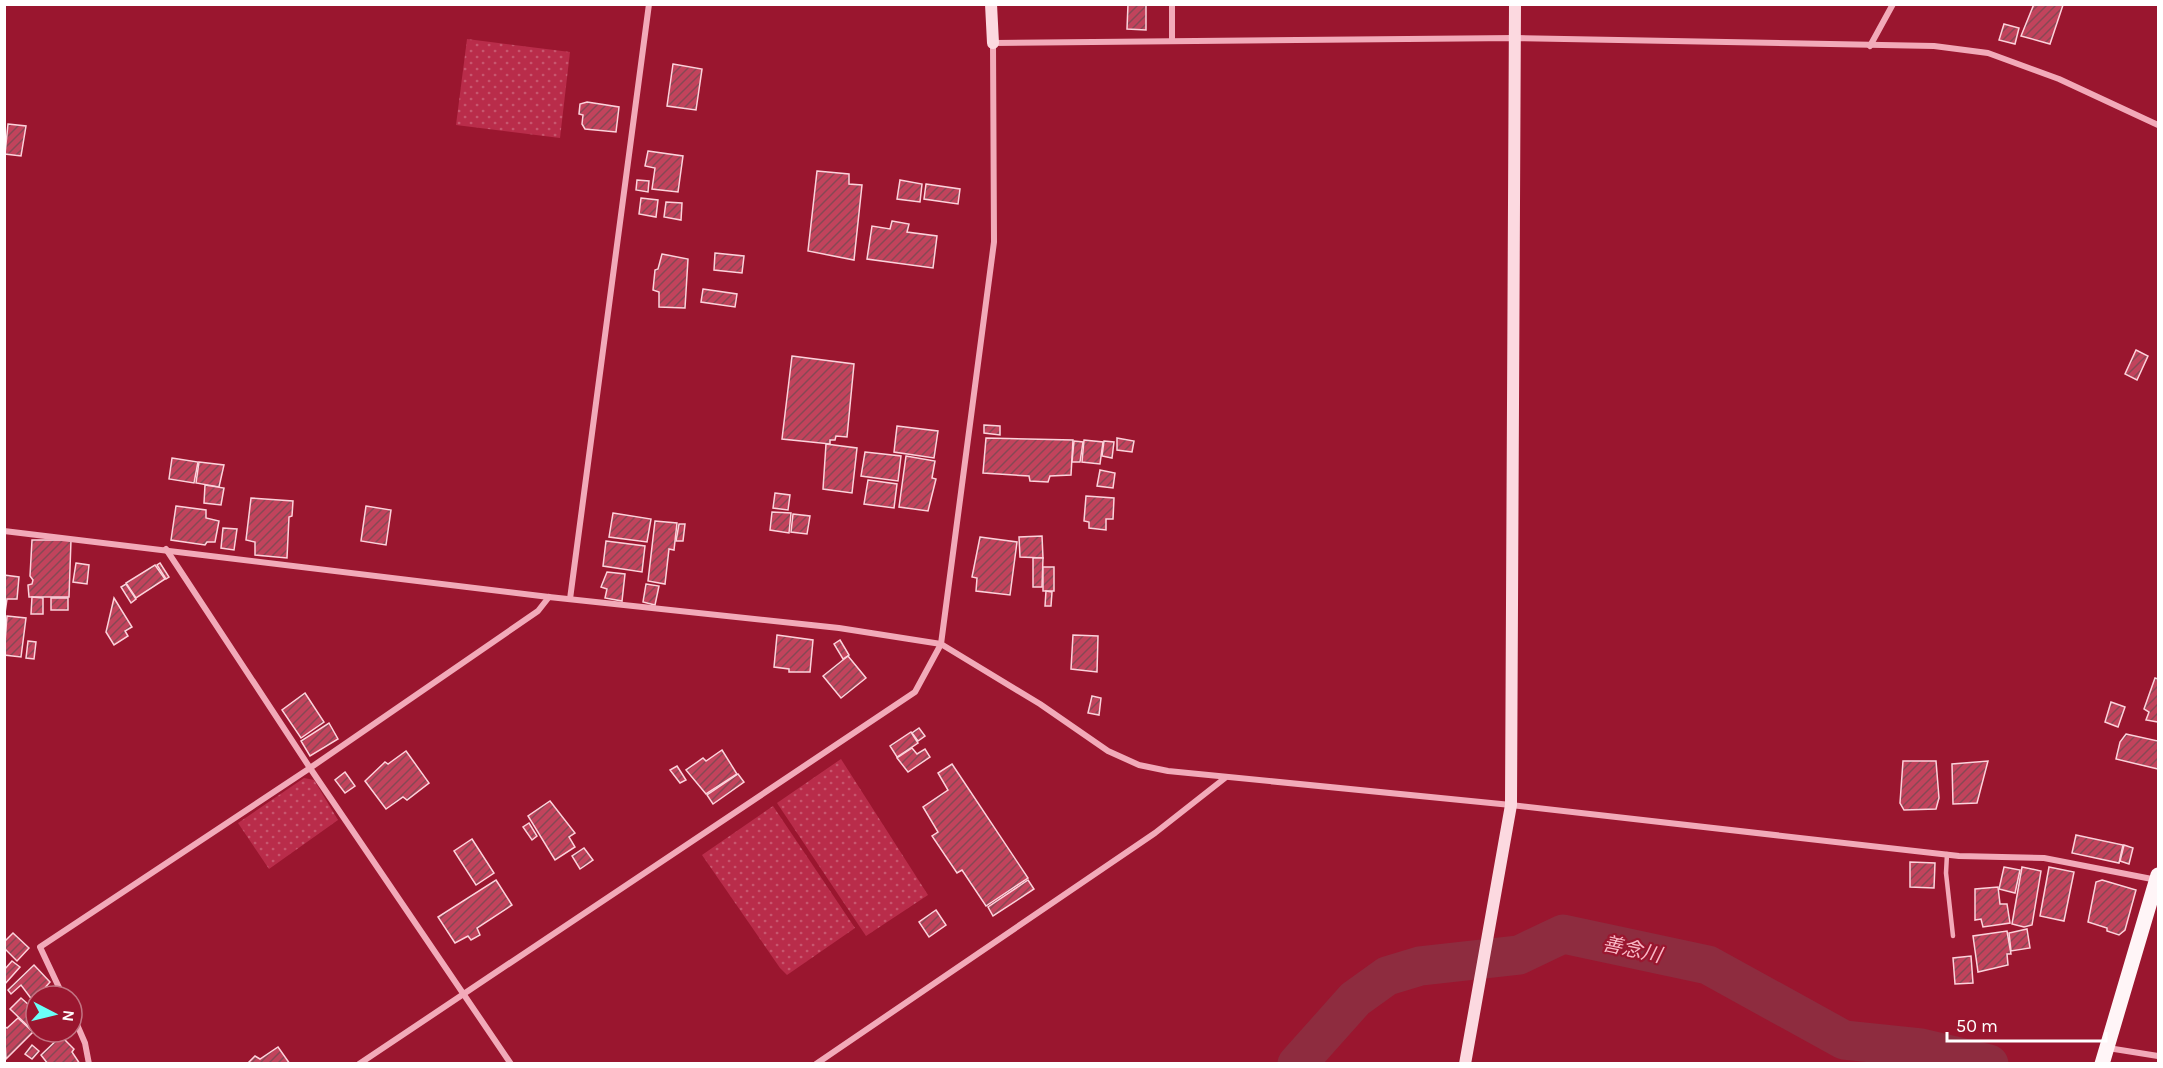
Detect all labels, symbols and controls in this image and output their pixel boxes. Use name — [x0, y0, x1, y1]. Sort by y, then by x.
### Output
water label: 善念川 — [1600, 932, 1666, 967]
north arrow — [24, 984, 84, 1044]
scale bar — [1947, 1005, 2106, 1043]
text: N — [58, 1009, 79, 1023]
text: 50 m — [1956, 1015, 1998, 1037]

